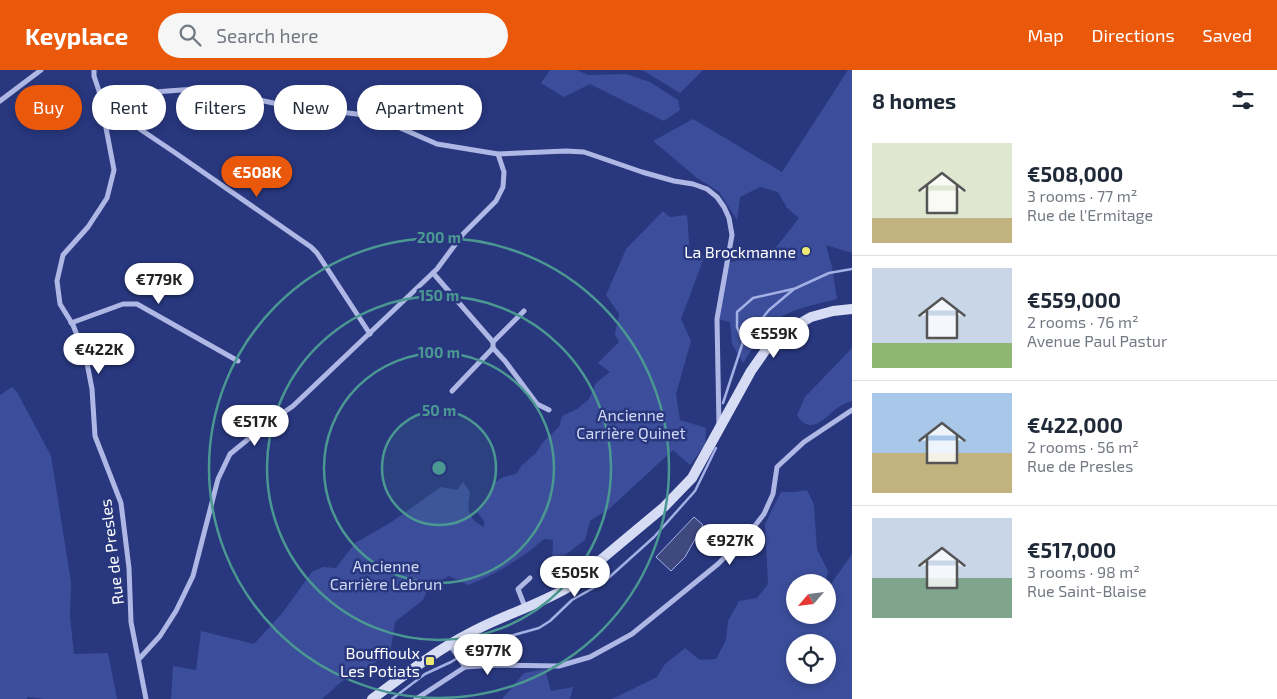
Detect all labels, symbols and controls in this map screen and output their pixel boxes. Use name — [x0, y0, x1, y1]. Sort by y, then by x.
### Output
search box — [158, 13, 508, 58]
text: Keyplace — [25, 21, 128, 50]
icon: search — [176, 21, 204, 49]
text: Search here — [216, 24, 318, 47]
text: Map — [1027, 24, 1064, 46]
text: Directions — [1092, 24, 1175, 46]
text: Saved — [1203, 24, 1252, 46]
chip: Buy — [15, 85, 82, 130]
chip: Rent — [92, 85, 166, 130]
chip: Filters — [176, 85, 264, 130]
chip: New — [274, 85, 347, 130]
chip: Apartment — [357, 85, 482, 130]
icon: filters — [1229, 86, 1257, 114]
text: 8 homes — [872, 88, 956, 113]
pin: €508K — [222, 156, 292, 198]
text: €508,000 — [1027, 161, 1123, 186]
text: €508K — [232, 162, 282, 181]
icon: home — [912, 163, 972, 223]
text: 3 rooms · 77 m² — [1027, 186, 1138, 205]
text: Rue de l'Ermitage — [1027, 205, 1153, 224]
text: 200 m — [417, 228, 461, 246]
place label: La Brockmanne — [684, 242, 796, 261]
marker: La Brockmanne — [800, 245, 812, 257]
pin: €779K — [124, 262, 194, 305]
text: €779K — [136, 269, 182, 288]
text: 150 m — [419, 286, 459, 304]
text: €559,000 — [1027, 287, 1121, 312]
icon: home — [912, 288, 972, 348]
text: 2 rooms · 76 m² — [1027, 312, 1139, 331]
pin: €559K — [739, 316, 809, 359]
text: €559K — [750, 323, 798, 342]
text: Avenue Paul Pastur — [1027, 331, 1167, 350]
pin: €422K — [64, 332, 134, 375]
text: €422K — [74, 339, 124, 358]
text: 100 m — [418, 343, 460, 361]
text: 50 m — [422, 401, 456, 419]
pin: €517K — [220, 404, 290, 447]
park label: Ancienne Carrière Quinet — [576, 405, 686, 443]
text: €517K — [233, 411, 277, 430]
text: €422,000 — [1027, 412, 1123, 437]
icon: home — [912, 413, 972, 473]
text: 2 rooms · 56 m² — [1027, 437, 1139, 456]
text: Rue de Presles — [1027, 456, 1133, 475]
centre of rings — [430, 459, 448, 477]
street label: Rue de Presles — [95, 498, 127, 606]
pin: €927K — [695, 524, 765, 566]
text: €927K — [706, 530, 754, 549]
text: €517,000 — [1027, 537, 1116, 562]
icon: home — [912, 538, 972, 598]
park label: Ancienne Carrière Lebrun — [330, 556, 442, 593]
pin: €505K — [540, 556, 610, 598]
text: €505K — [551, 562, 599, 581]
text: 3 rooms · 98 m² — [1027, 562, 1140, 581]
north arrow — [786, 574, 836, 624]
map controls — [786, 574, 836, 684]
text: Rue Saint-Blaise — [1027, 581, 1147, 600]
pin: €977K — [453, 634, 523, 676]
button: locate — [786, 634, 836, 684]
text: €977K — [465, 640, 511, 659]
place label: Bouffioulx Les Potiats — [340, 643, 421, 680]
marker: Bouffioulx Les Potiats — [424, 655, 436, 667]

